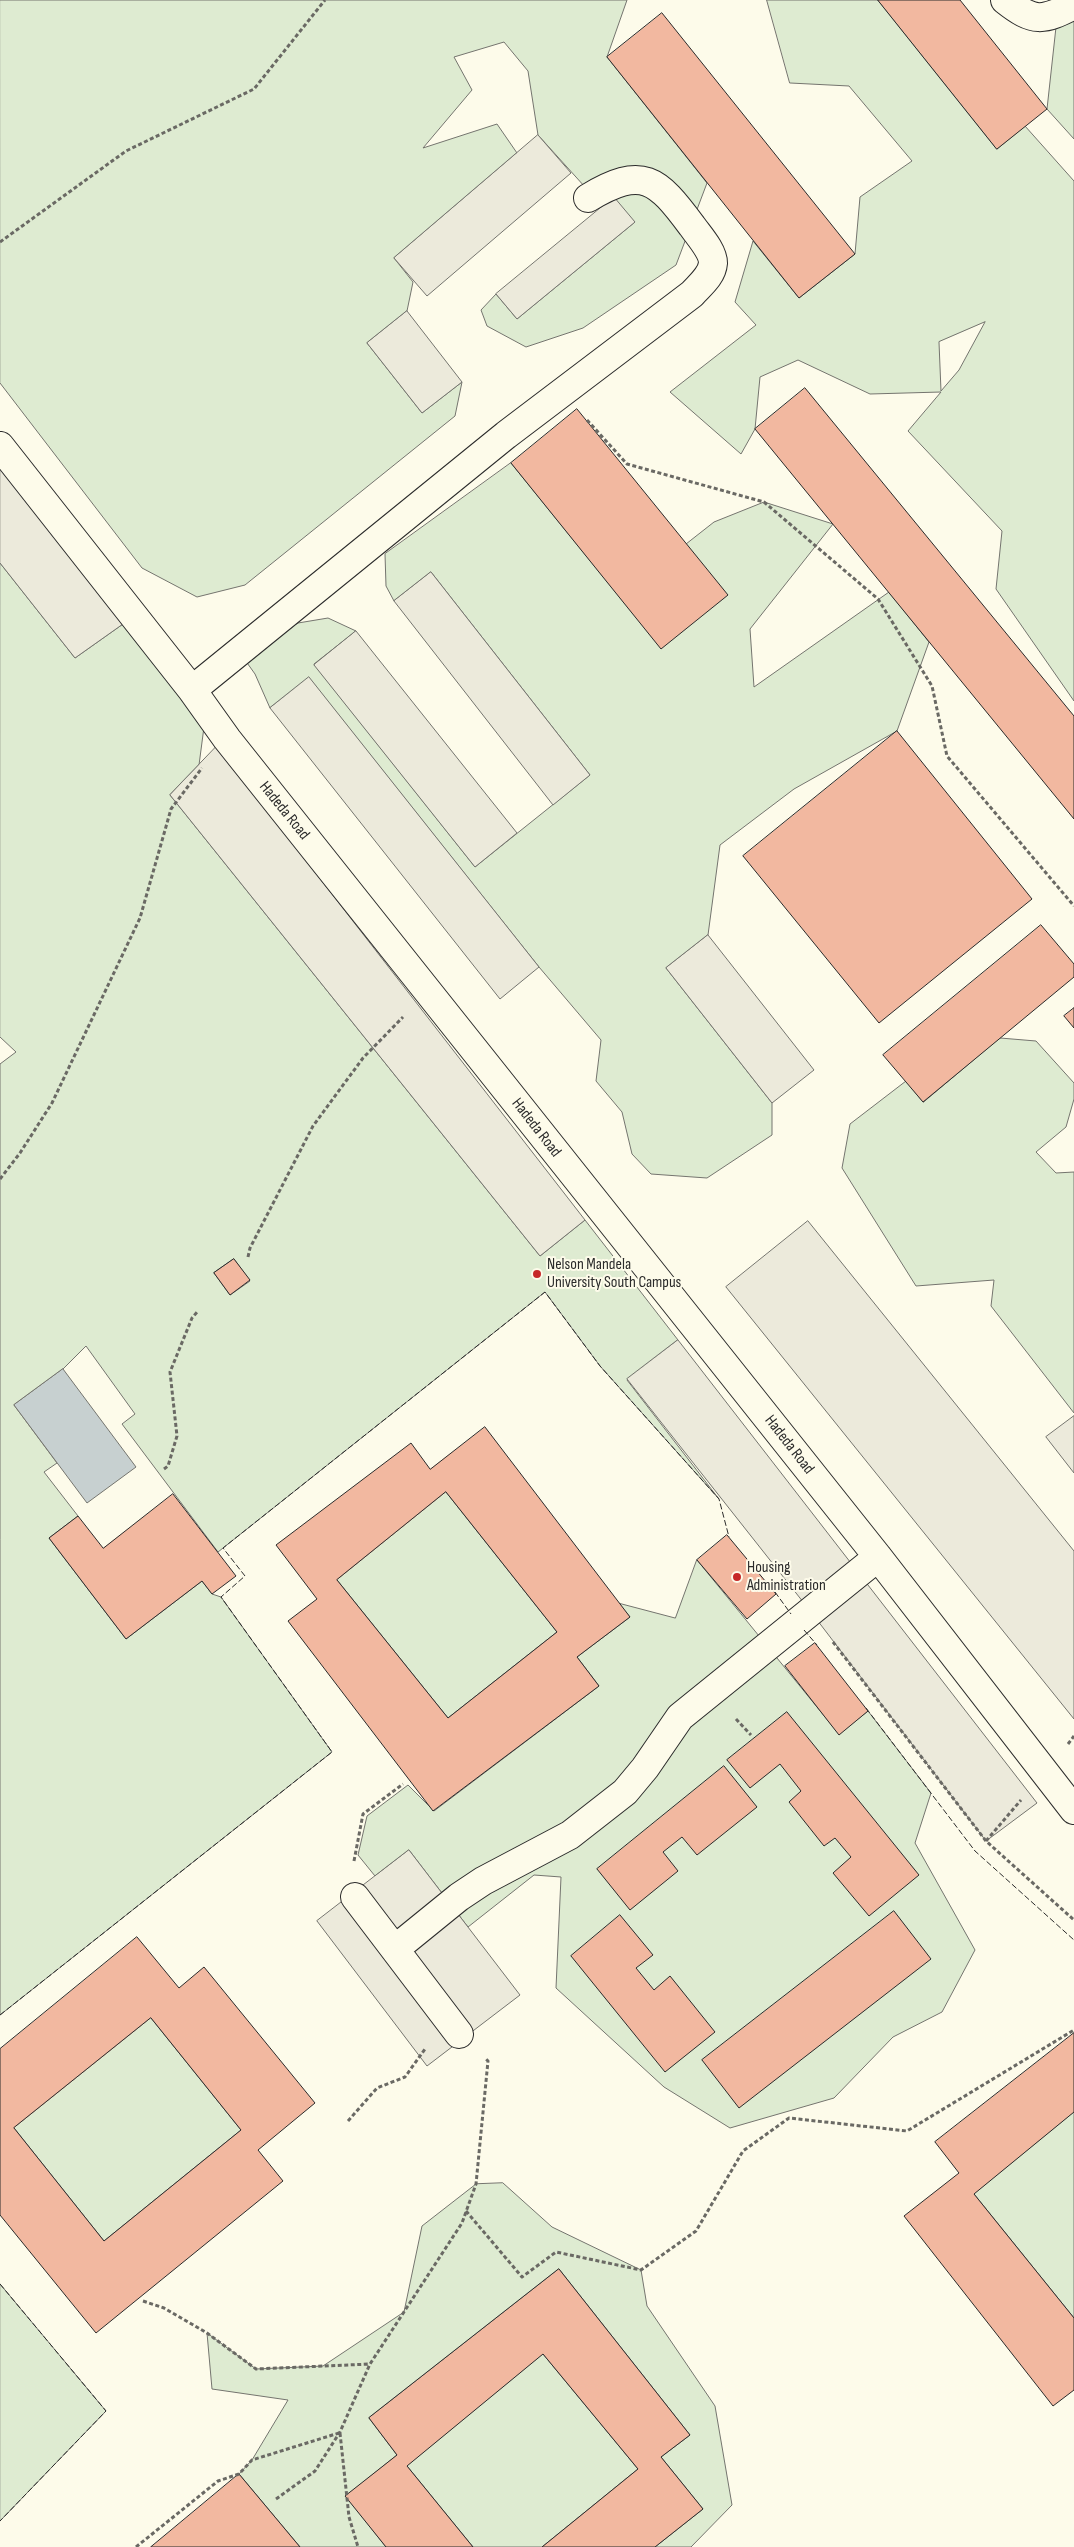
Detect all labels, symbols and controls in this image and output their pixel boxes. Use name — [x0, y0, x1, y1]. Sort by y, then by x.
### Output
street label: Hadeda Road — [255, 778, 313, 844]
street label: Hadeda Road — [507, 1095, 565, 1161]
place label: Nelson Mandela University South Campus — [547, 1255, 681, 1293]
marker: Nelson Mandela University South Campus — [531, 1268, 543, 1280]
street label: Hadeda Road — [760, 1412, 818, 1478]
place label: Housing Administration — [747, 1558, 826, 1596]
marker: Housing Administration — [731, 1571, 743, 1583]

